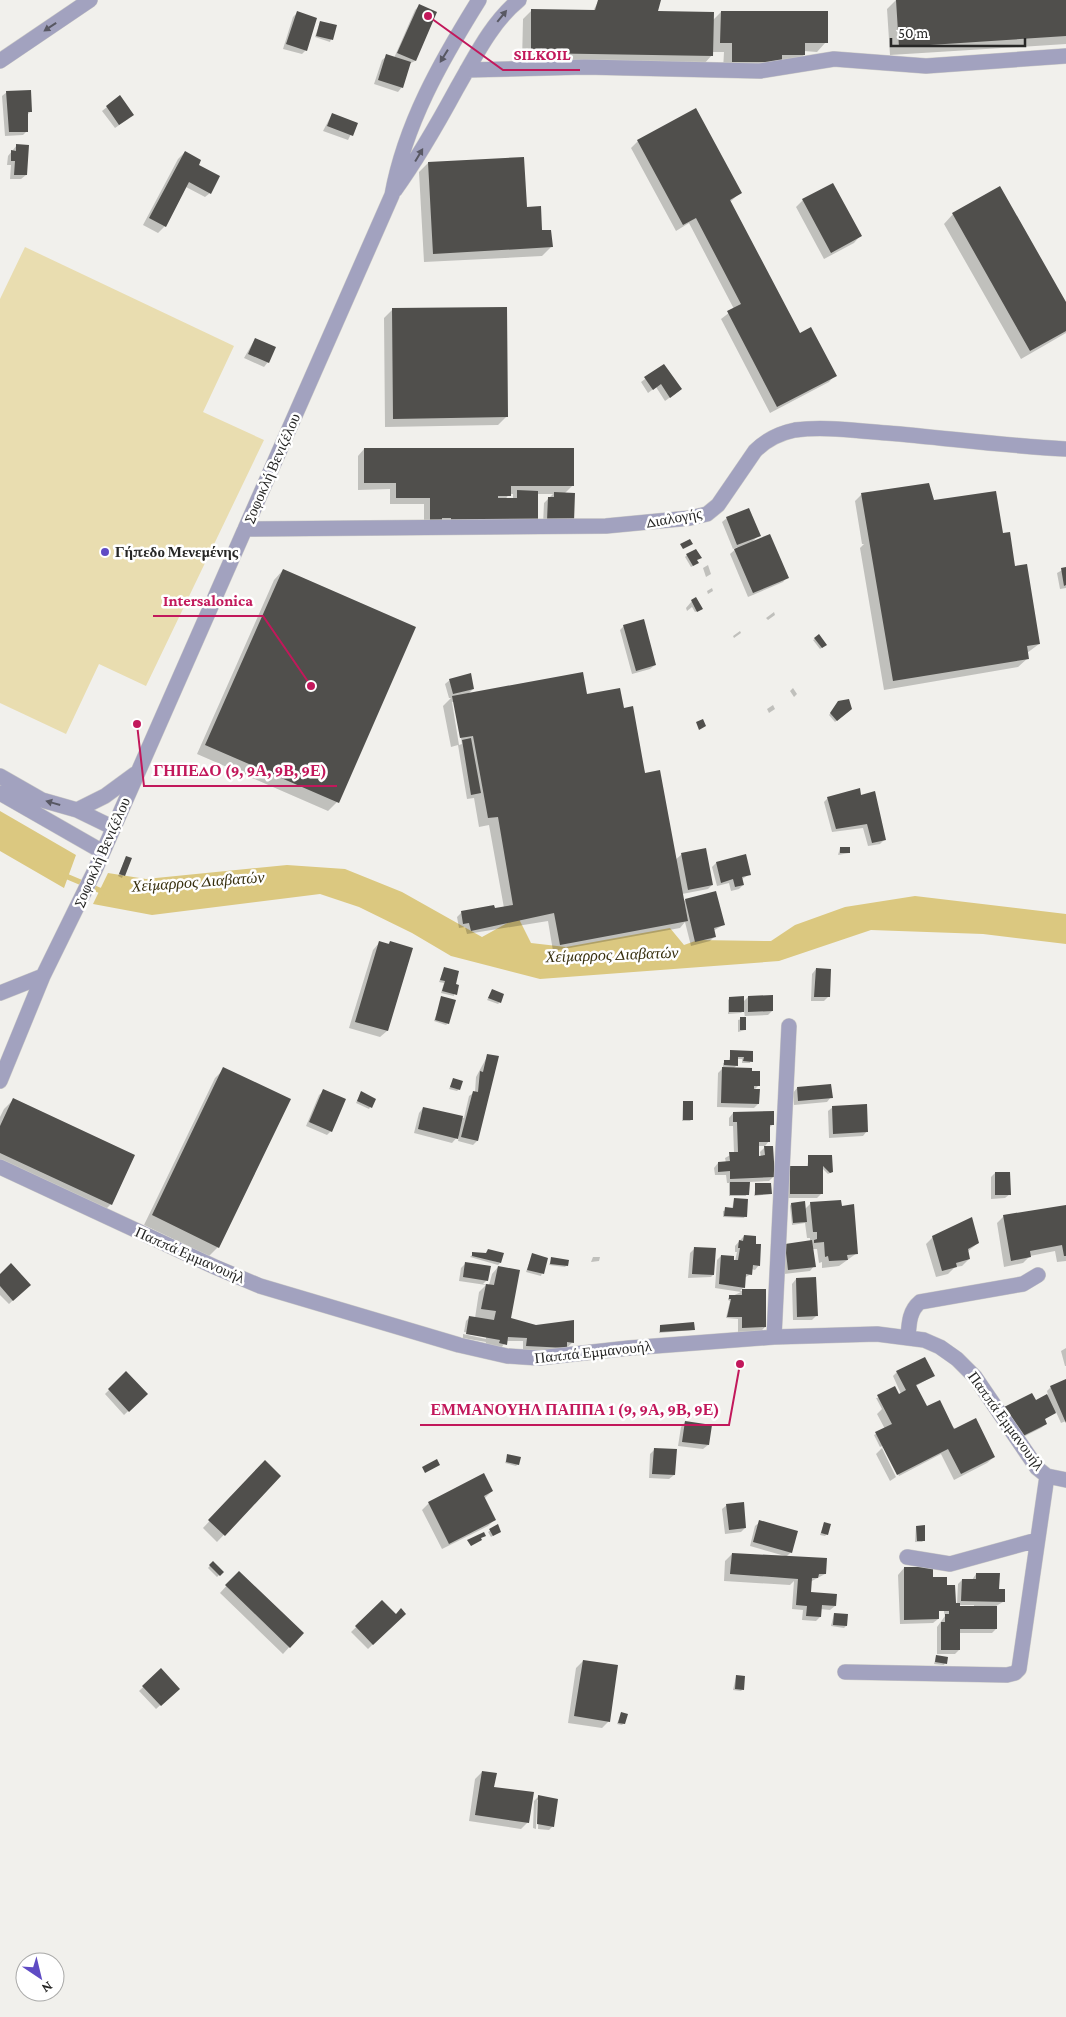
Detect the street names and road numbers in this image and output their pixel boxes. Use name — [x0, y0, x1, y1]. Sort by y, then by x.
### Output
street label: Σοφοκλή Βενιζέλου — [241, 411, 303, 525]
street label: Διαλογής — [645, 505, 703, 531]
street label: Σοφοκλή Βενιζέλου — [71, 795, 133, 909]
street label: Παππά Εμμανουήλ — [132, 1224, 248, 1287]
street label: Παππά Εμμανουήλ — [534, 1338, 653, 1367]
street label: Παππά Εμμανουήλ — [964, 1369, 1048, 1475]

